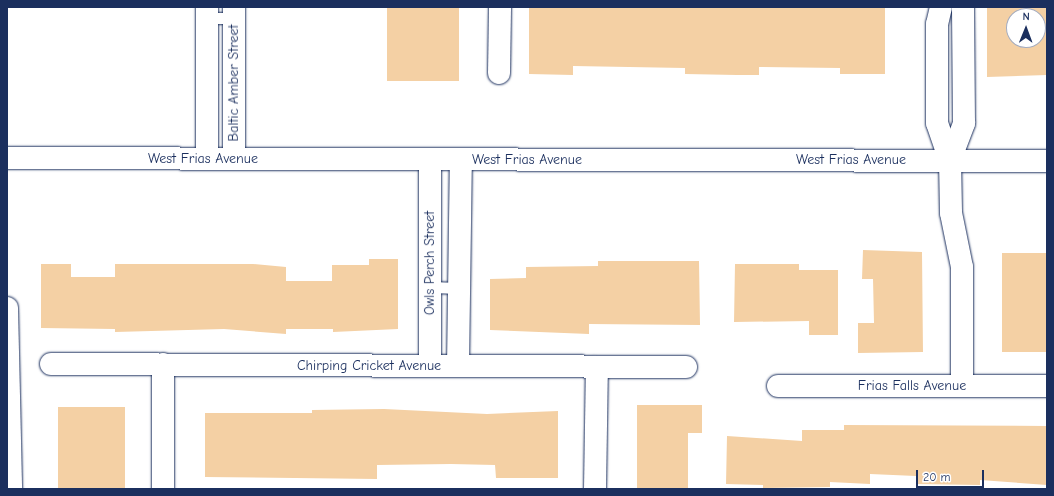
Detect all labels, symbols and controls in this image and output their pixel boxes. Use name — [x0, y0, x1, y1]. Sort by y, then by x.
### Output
north arrow — [1006, 8, 1046, 48]
text: N — [1022, 10, 1030, 23]
street label: Baltic Amber Street — [226, 24, 242, 142]
street label: West Frias Avenue — [148, 151, 258, 167]
street label: West Frias Avenue — [472, 152, 582, 168]
street label: West Frias Avenue — [796, 152, 906, 168]
street label: Owls Perch Street — [422, 211, 438, 315]
street label: Chirping Cricket Avenue — [297, 358, 441, 374]
street label: Frias Falls Avenue — [858, 378, 966, 394]
scale bar — [918, 462, 986, 488]
text: 20 m — [923, 470, 951, 484]

